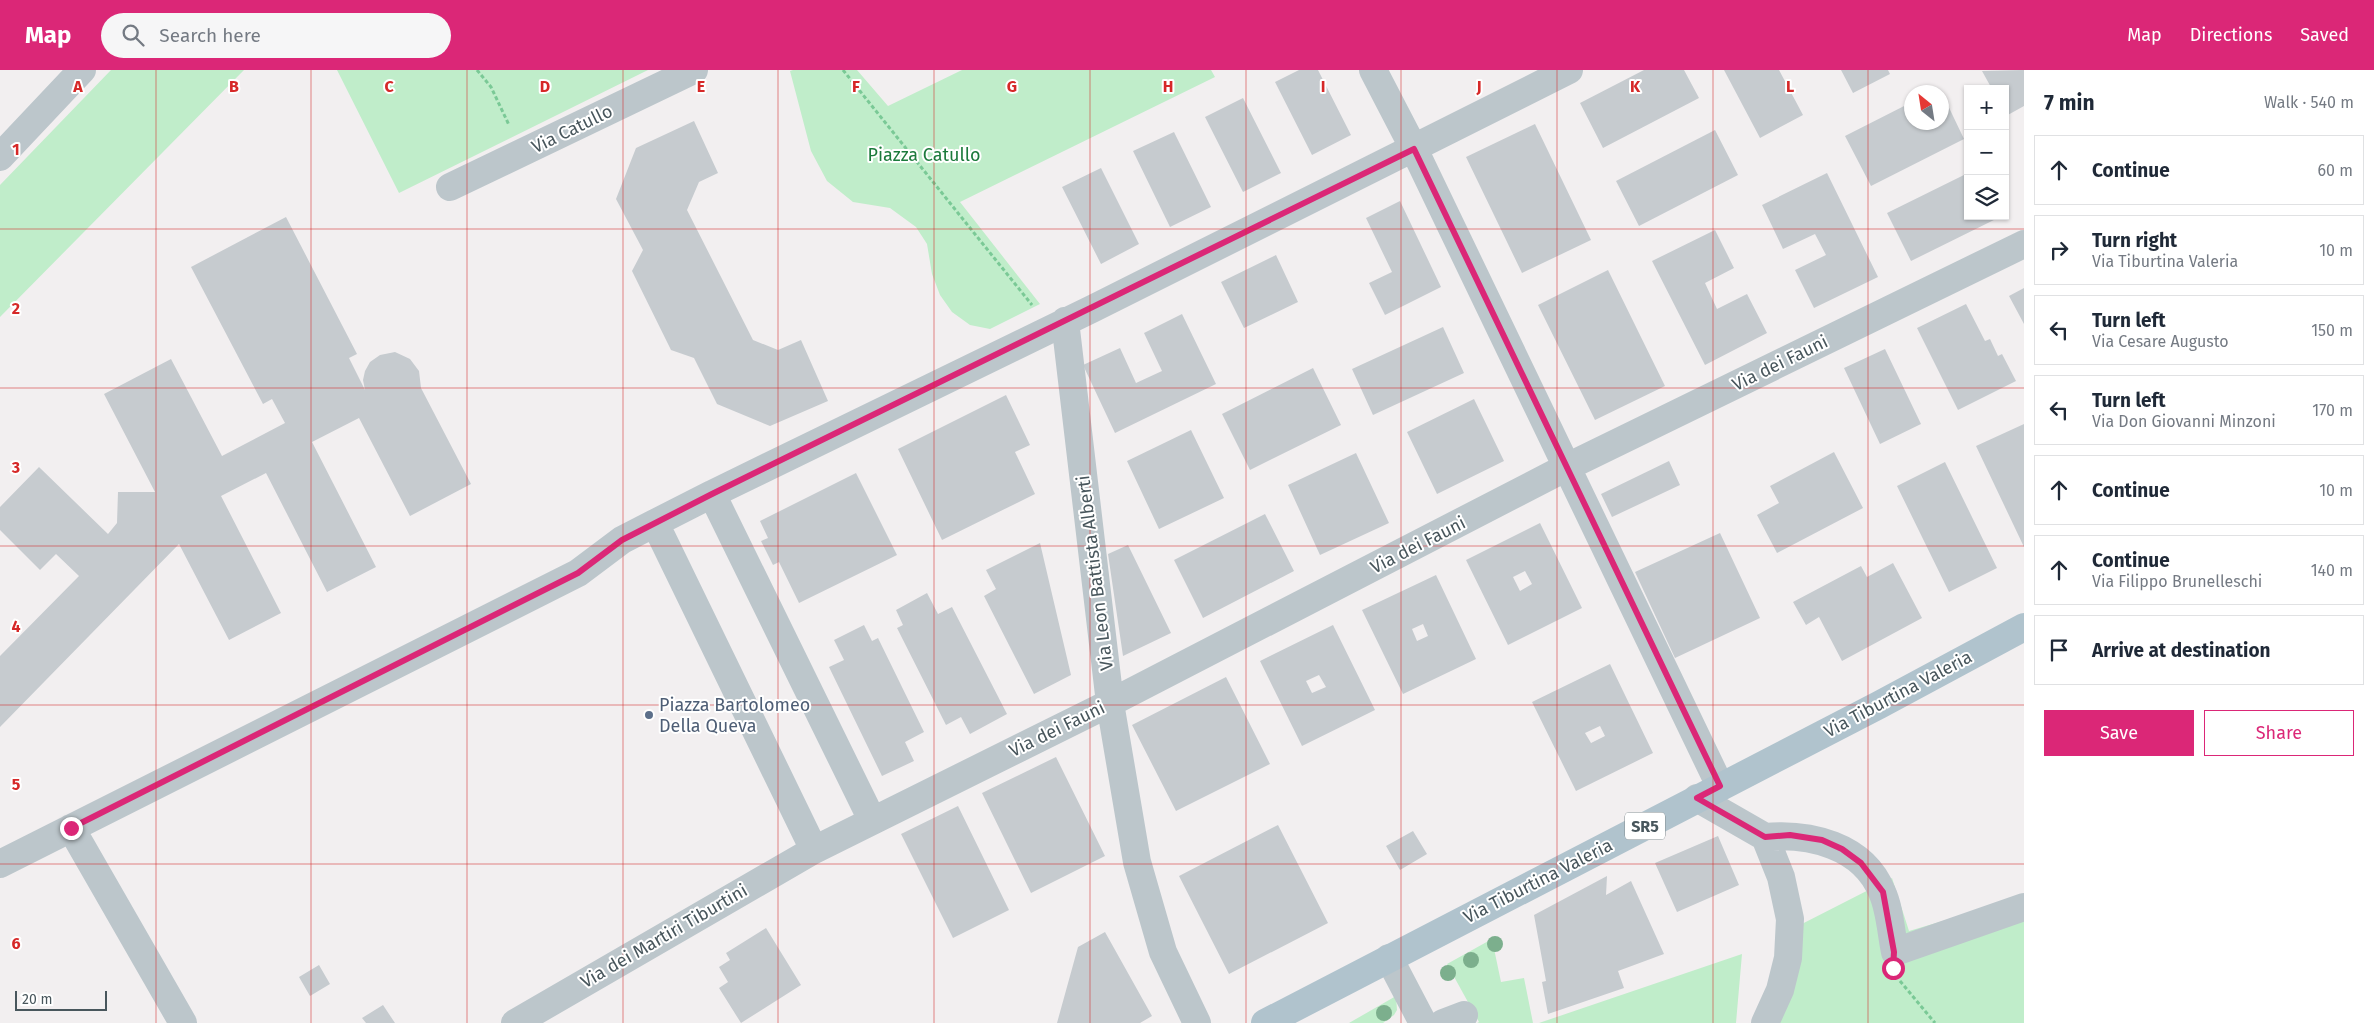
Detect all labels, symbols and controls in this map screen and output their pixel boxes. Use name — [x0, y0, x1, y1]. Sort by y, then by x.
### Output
search box — [101, 13, 451, 58]
text: Map — [25, 21, 71, 49]
icon: search — [119, 21, 147, 49]
text: Search here — [159, 24, 261, 47]
text: Map — [2127, 24, 2162, 46]
text: Directions — [2190, 24, 2272, 46]
text: Saved — [2300, 24, 2349, 46]
text: A — [72, 77, 83, 96]
text: B — [229, 77, 239, 96]
text: C — [384, 77, 394, 96]
text: D — [540, 77, 550, 96]
text: E — [697, 77, 705, 96]
text: F — [852, 77, 860, 96]
text: G — [1007, 77, 1017, 96]
text: H — [1163, 77, 1173, 96]
text: I — [1321, 77, 1325, 96]
text: J — [1475, 77, 1482, 96]
text: K — [1630, 77, 1641, 96]
text: L — [1786, 77, 1794, 96]
north arrow — [1904, 85, 1949, 130]
map controls — [1964, 85, 2009, 220]
button: + — [1964, 85, 2009, 130]
text: 7 min — [2044, 90, 2095, 116]
text: Walk · 540 m — [2264, 93, 2354, 112]
street label: Via Catullo — [528, 100, 616, 158]
button: − — [1964, 130, 2009, 175]
text: 1 — [12, 140, 20, 159]
park label: Piazza Catullo — [868, 144, 981, 166]
icon: ahead — [2045, 156, 2073, 184]
text: Continue — [2092, 159, 2170, 182]
text: 60 m — [2318, 161, 2353, 180]
button: layers — [1964, 175, 2009, 220]
text: Turn right — [2092, 229, 2177, 252]
icon: right — [2045, 236, 2073, 264]
text: 10 m — [2319, 241, 2353, 260]
text: Via Tiburtina Valeria — [2092, 252, 2238, 271]
text: 2 — [12, 299, 20, 318]
text: Turn left — [2092, 309, 2166, 332]
icon: left — [2045, 316, 2073, 344]
text: 150 m — [2311, 321, 2353, 340]
street label: Via dei Fauni — [1729, 330, 1831, 396]
text: Via Cesare Augusto — [2092, 332, 2229, 351]
text: Turn left — [2092, 389, 2166, 412]
icon: left — [2045, 396, 2073, 424]
text: 170 m — [2312, 401, 2353, 420]
text: Via Don Giovanni Minzoni — [2092, 412, 2276, 431]
text: 3 — [11, 458, 20, 477]
street label: Via Leon Battista Alberti — [1072, 474, 1118, 672]
icon: ahead — [2045, 476, 2073, 504]
text: Continue — [2092, 479, 2170, 502]
text: 10 m — [2319, 481, 2353, 500]
street label: Via dei Fauni — [1367, 512, 1469, 578]
text: Continue — [2092, 549, 2170, 572]
icon: ahead — [2045, 556, 2073, 584]
text: 140 m — [2311, 561, 2353, 580]
text: Via Filippo Brunelleschi — [2092, 572, 2262, 591]
text: 4 — [11, 617, 21, 636]
icon: arrive — [2045, 636, 2073, 664]
text: Arrive at destination — [2092, 639, 2271, 662]
street label: Via Tiburtina Valeria — [1820, 646, 1976, 742]
place label: Piazza Bartolomeo Della Queva — [659, 694, 810, 737]
street label: Via dei Fauni — [1006, 696, 1108, 762]
marker: Piazza Bartolomeo Della Queva — [643, 709, 655, 721]
button: Save — [2044, 710, 2194, 756]
button: Share — [2204, 710, 2354, 756]
text: 5 — [12, 775, 21, 794]
road number: SR5 — [1625, 812, 1665, 839]
route end — [60, 817, 83, 840]
street label: Via Tiburtina Valeria — [1460, 834, 1616, 928]
street label: Via dei Martiri Tiburtini — [577, 879, 751, 993]
text: 6 — [11, 934, 21, 953]
route start — [1882, 957, 1905, 980]
scale bar — [15, 988, 108, 1011]
text: 20 m — [22, 991, 52, 1008]

